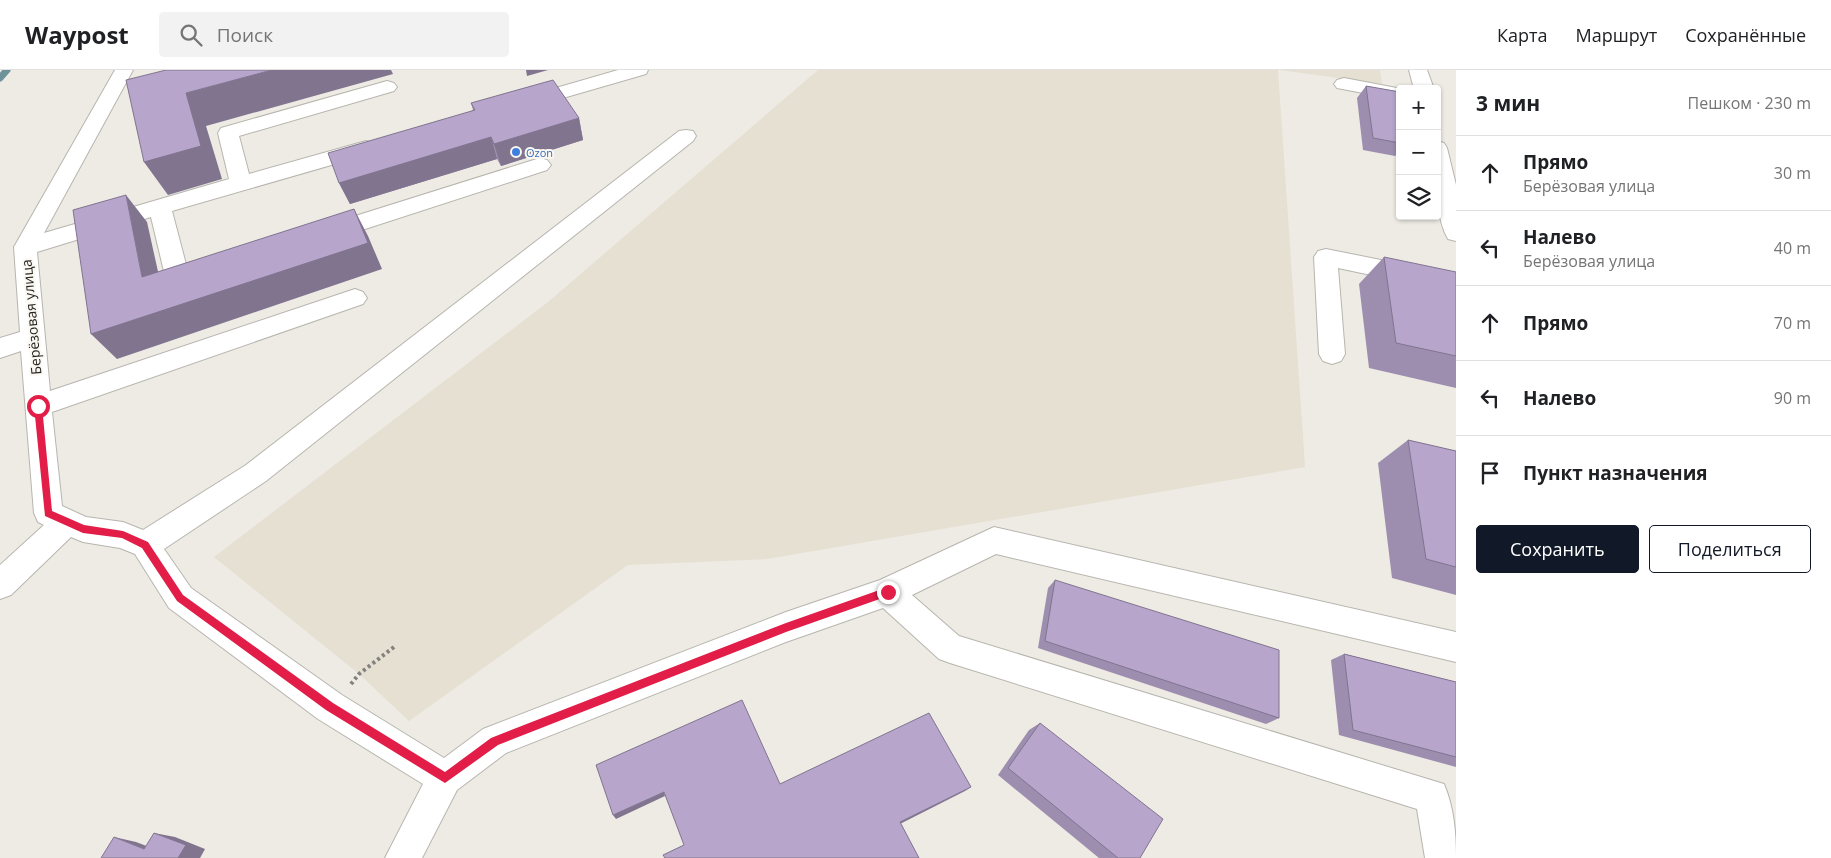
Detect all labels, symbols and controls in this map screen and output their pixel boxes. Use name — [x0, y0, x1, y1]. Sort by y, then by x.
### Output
search box — [159, 12, 509, 57]
text: Waypost — [25, 18, 129, 51]
icon: search — [177, 21, 205, 49]
text: Поиск — [217, 22, 273, 48]
text: Карта — [1497, 23, 1547, 47]
text: Маршрут — [1575, 23, 1657, 47]
text: Сохранённые — [1685, 23, 1806, 47]
map controls — [1396, 85, 1441, 220]
button: + — [1396, 85, 1441, 130]
text: 3 мин — [1476, 89, 1540, 117]
text: Пешком · 230 m — [1688, 92, 1811, 114]
button: − — [1396, 130, 1441, 175]
place label: Ozon — [526, 145, 553, 160]
marker: Ozon — [510, 146, 522, 158]
text: Прямо — [1523, 149, 1588, 175]
icon: ahead — [1476, 159, 1504, 187]
text: 30 m — [1774, 162, 1811, 184]
button: layers — [1396, 175, 1441, 220]
text: Берёзовая улица — [1523, 175, 1655, 197]
text: Налево — [1523, 224, 1596, 250]
icon: left — [1476, 234, 1504, 262]
text: 40 m — [1774, 237, 1811, 259]
text: Берёзовая улица — [1523, 250, 1655, 272]
street label: Берёзовая улица — [16, 259, 46, 375]
icon: ahead — [1476, 309, 1504, 337]
text: Прямо — [1523, 310, 1588, 336]
text: 70 m — [1774, 312, 1811, 334]
icon: left — [1476, 384, 1504, 412]
text: Налево — [1523, 385, 1596, 411]
text: 90 m — [1774, 387, 1811, 409]
route start — [27, 395, 50, 418]
icon: arrive — [1476, 459, 1504, 487]
text: Пункт назначения — [1523, 460, 1708, 486]
button: Сохранить — [1476, 525, 1639, 573]
button: Поделиться — [1649, 525, 1811, 573]
route end — [877, 581, 900, 604]

